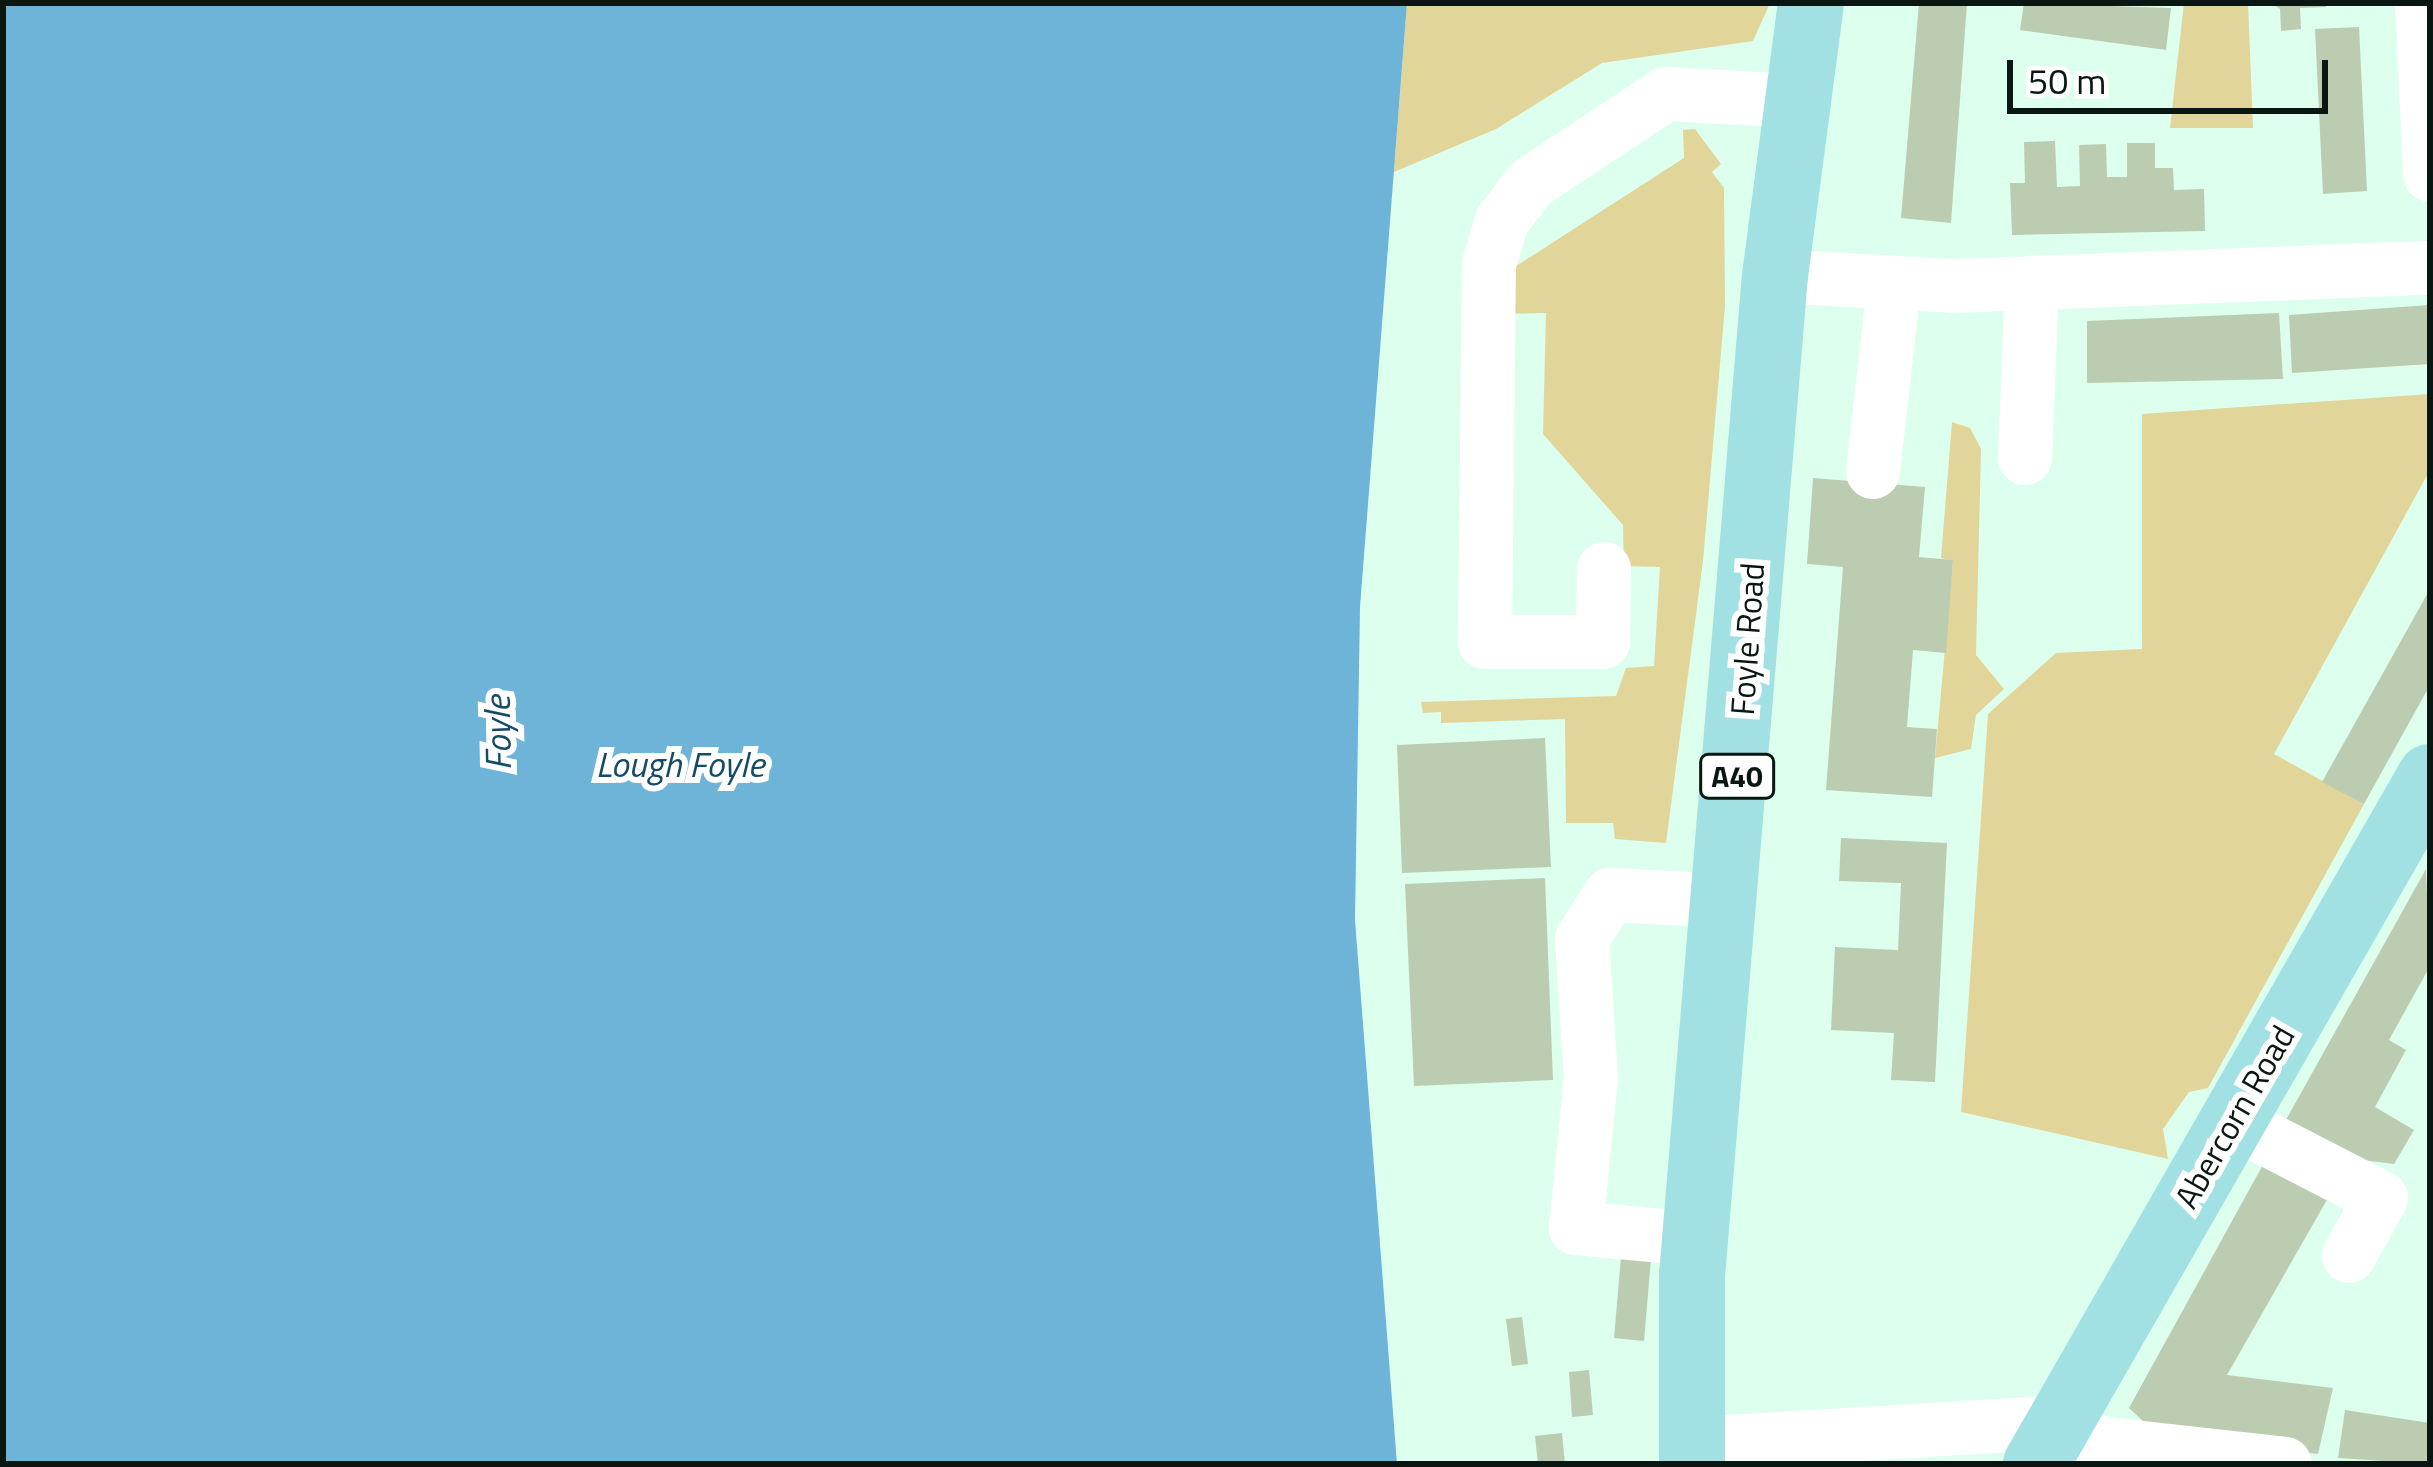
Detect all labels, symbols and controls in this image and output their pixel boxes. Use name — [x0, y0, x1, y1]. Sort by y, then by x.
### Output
scale bar — [2013, 36, 2334, 110]
text: 50 m — [2028, 53, 2106, 108]
street label: Foyle Road — [1723, 561, 1773, 717]
water label: Foyle — [475, 695, 519, 771]
water label: Lough Foyle — [596, 742, 764, 786]
road number: A40 — [1698, 752, 1776, 800]
street label: Abercorn Road — [2167, 1019, 2303, 1215]

